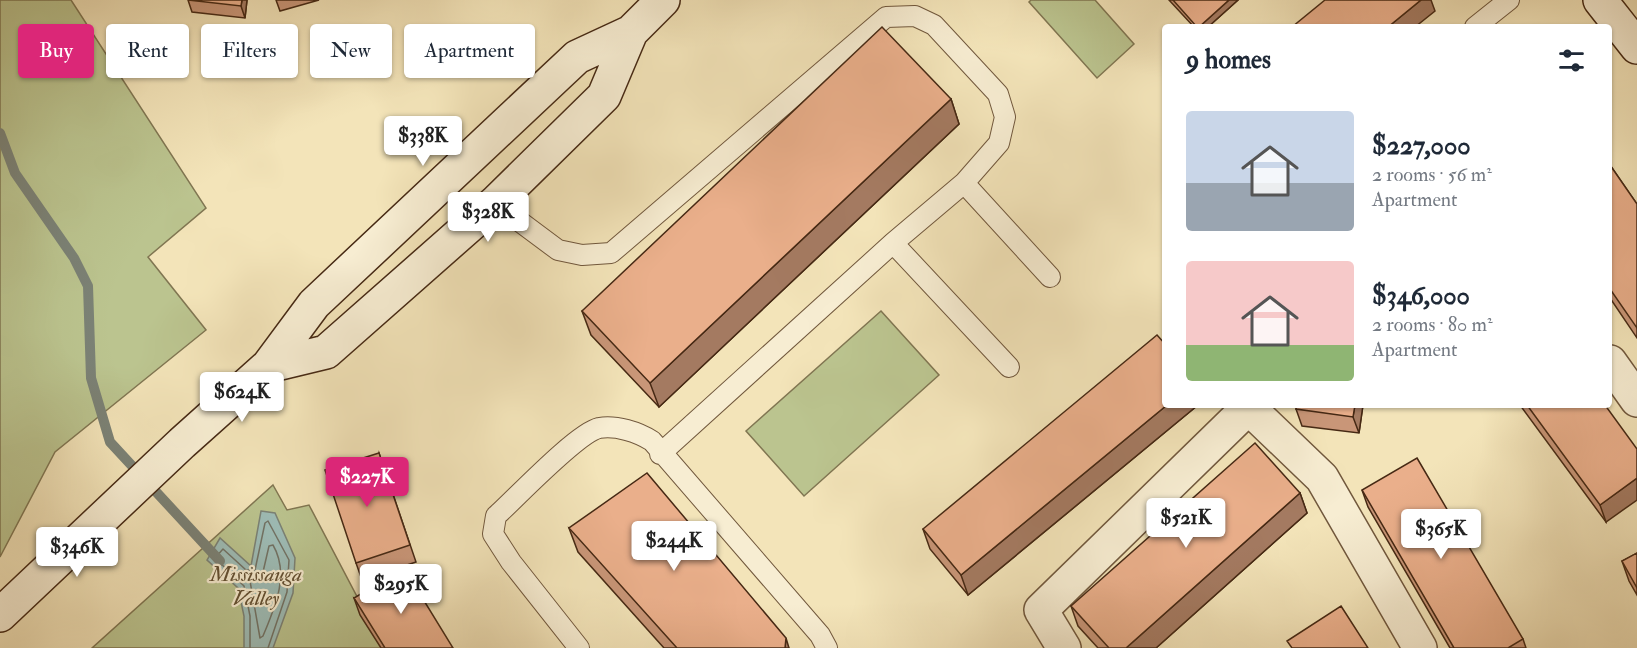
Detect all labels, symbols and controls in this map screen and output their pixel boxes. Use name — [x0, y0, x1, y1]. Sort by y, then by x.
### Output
chip: Buy — [18, 24, 94, 78]
chip: Rent — [106, 24, 189, 78]
chip: Filters — [201, 24, 298, 78]
chip: New — [310, 24, 392, 78]
chip: Apartment — [404, 24, 535, 78]
text: 9 homes — [1186, 44, 1271, 76]
icon: filters — [1555, 44, 1588, 77]
pin: $338K — [381, 116, 465, 167]
text: $338K — [398, 123, 448, 148]
text: $227,000 — [1372, 130, 1471, 162]
icon: home — [1234, 135, 1306, 207]
text: 2 rooms · 56 m² — [1372, 162, 1492, 187]
text: Apartment — [1372, 187, 1457, 212]
pin: $328K — [446, 192, 530, 243]
text: $328K — [462, 199, 514, 224]
text: $346,000 — [1372, 280, 1470, 312]
icon: home — [1234, 285, 1306, 357]
text: 2 rooms · 80 m² — [1372, 312, 1493, 337]
text: Apartment — [1372, 337, 1457, 362]
pin: $624K — [200, 372, 284, 423]
text: $624K — [214, 379, 270, 404]
pin: $227K — [325, 457, 409, 508]
text: $227K — [340, 464, 394, 489]
pin: $521K — [1144, 498, 1228, 549]
text: $521K — [1160, 505, 1212, 530]
pin: $365K — [1399, 509, 1483, 560]
text: $365K — [1415, 516, 1467, 541]
pin: $244K — [632, 521, 716, 572]
pin: $346K — [35, 527, 119, 578]
text: $244K — [645, 528, 703, 553]
text: $346K — [50, 534, 104, 559]
park label: Mississauga Valley — [208, 561, 302, 612]
pin: $295K — [359, 564, 443, 615]
text: $295K — [374, 571, 428, 596]

